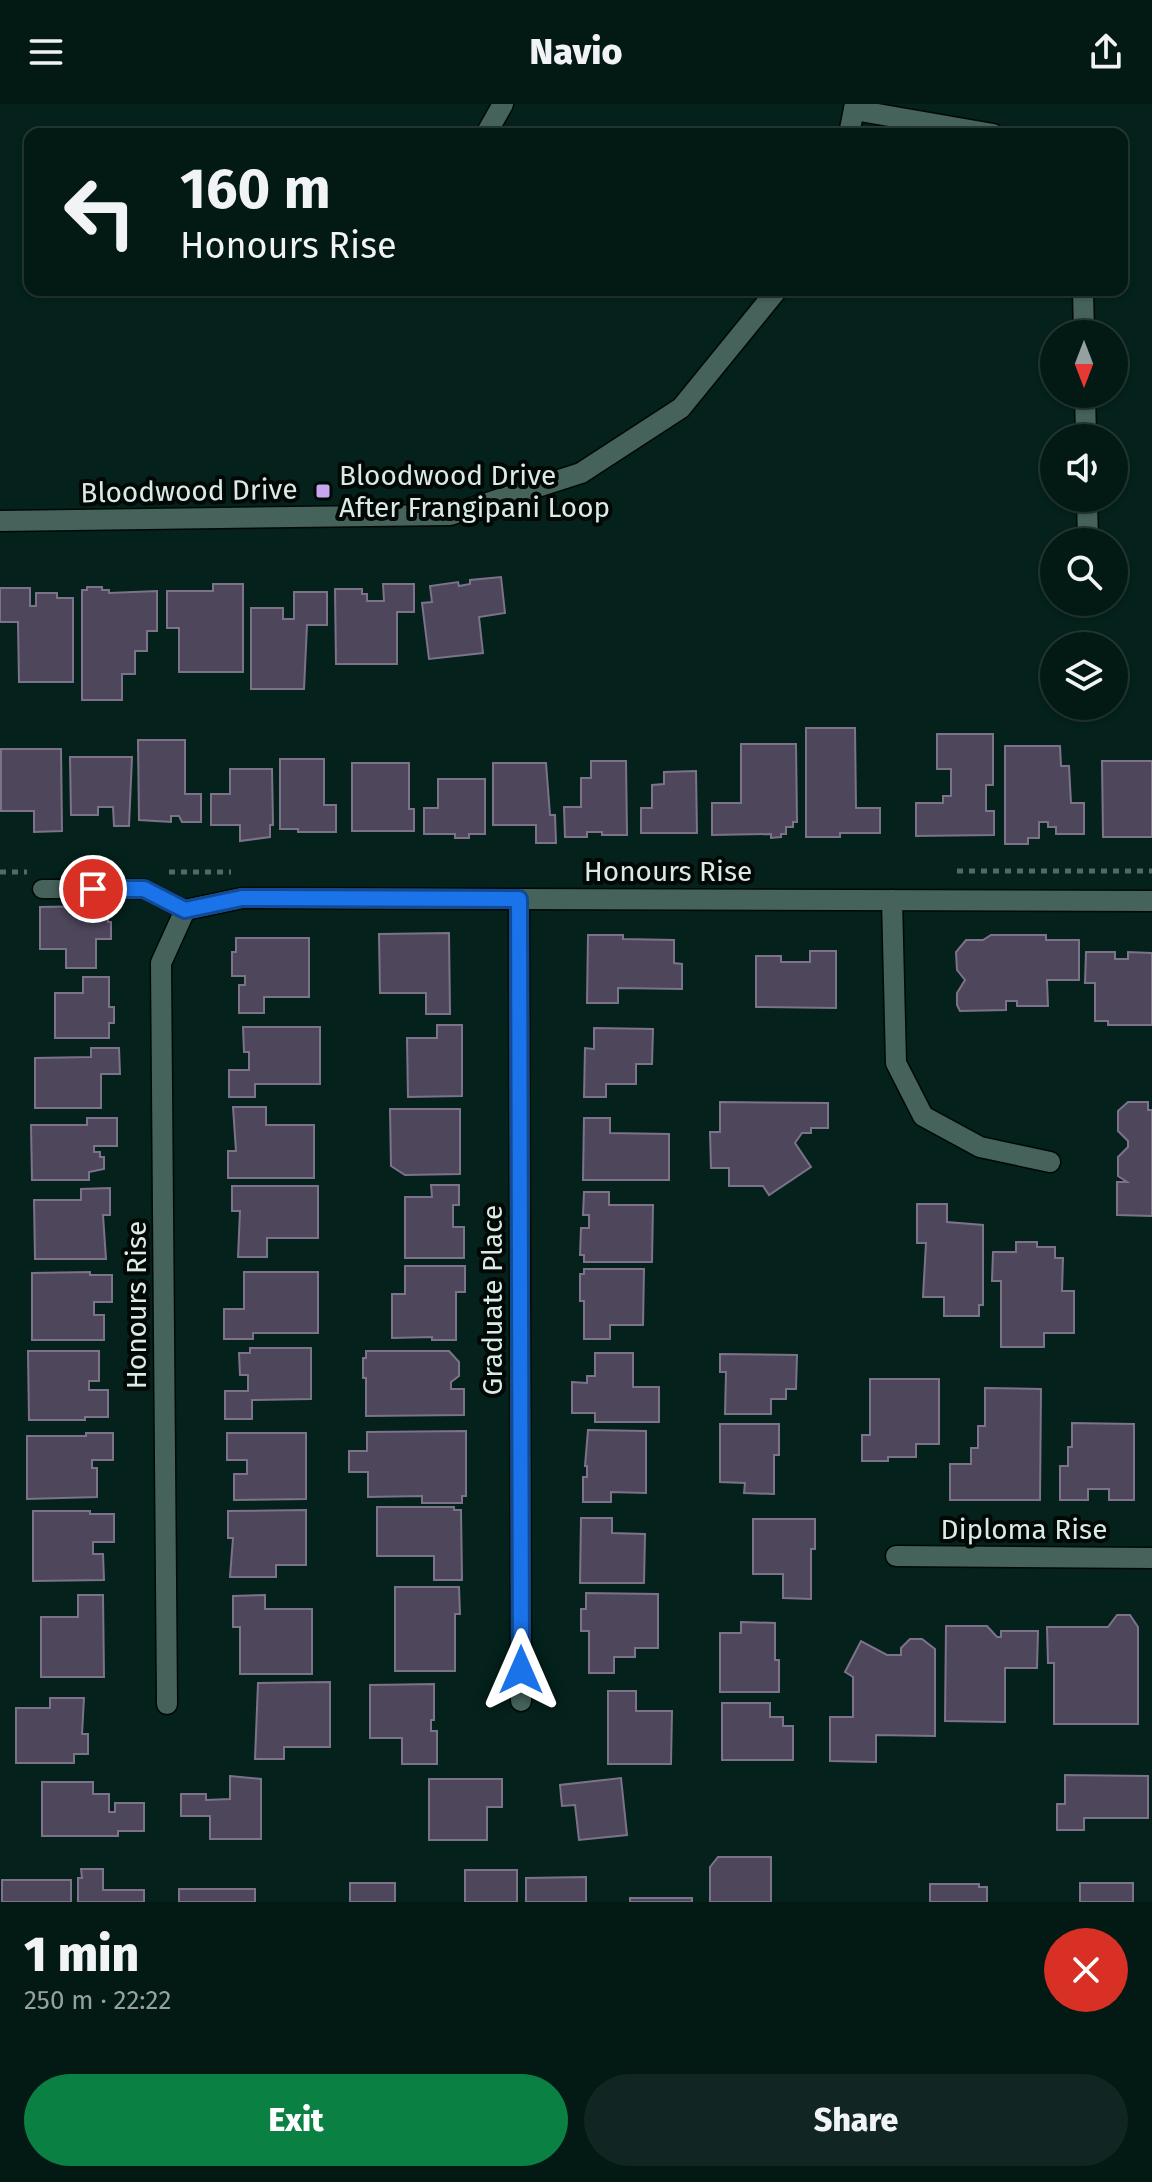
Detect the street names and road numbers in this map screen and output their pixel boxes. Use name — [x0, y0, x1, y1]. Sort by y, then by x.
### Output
street label: Bloodwood Drive — [80, 473, 298, 509]
street label: Honours Rise — [584, 855, 752, 888]
street label: Graduate Place — [476, 1205, 509, 1395]
street label: Honours Rise — [120, 1221, 153, 1389]
street label: Diploma Rise — [941, 1513, 1107, 1546]

